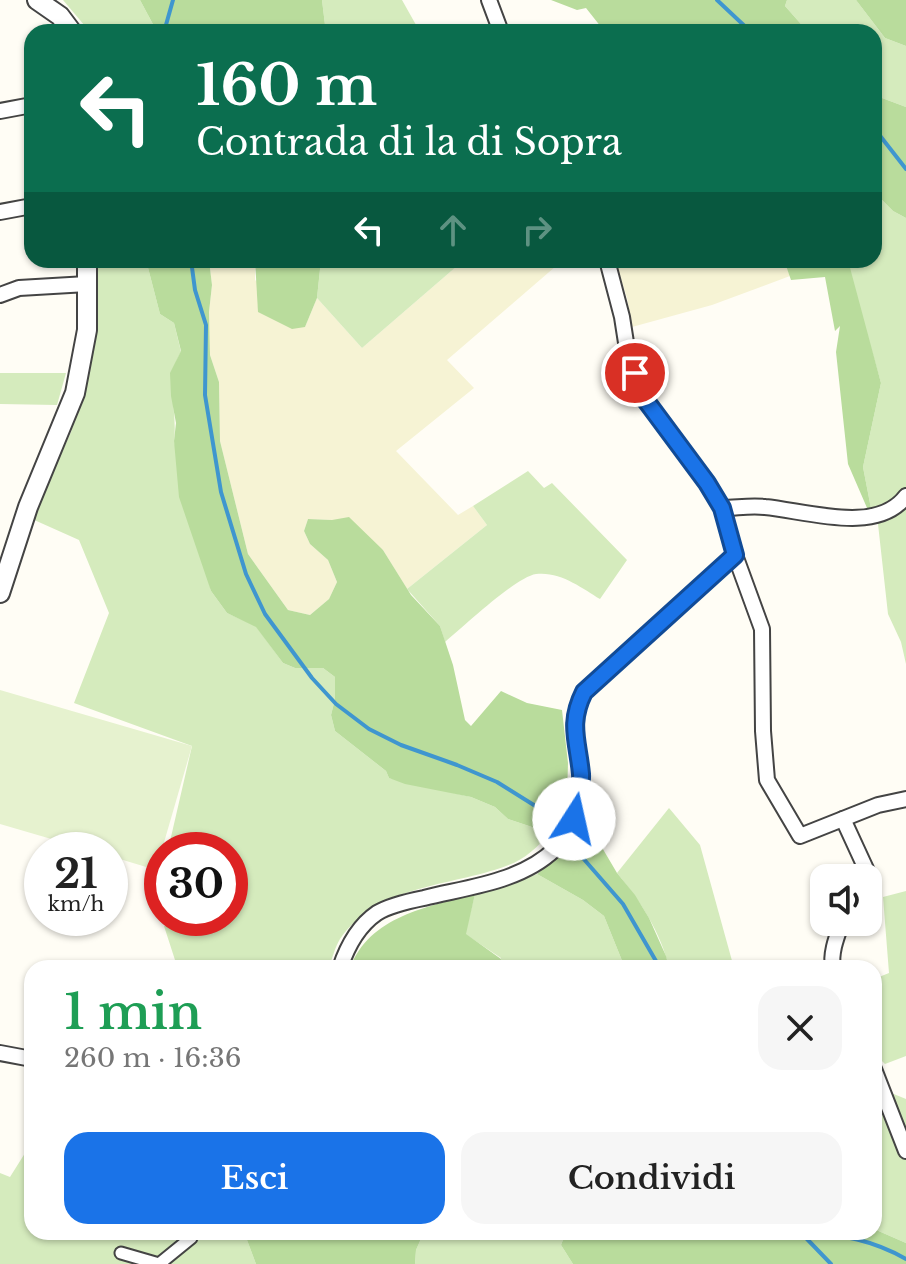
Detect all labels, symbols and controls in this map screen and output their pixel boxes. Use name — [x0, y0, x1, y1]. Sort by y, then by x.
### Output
text: 160 m — [196, 51, 377, 120]
icon: left — [64, 56, 168, 160]
text: Contrada di la di Sopra — [196, 120, 622, 165]
icon: left — [347, 208, 391, 252]
icon: ahead — [431, 208, 475, 252]
icon: right — [515, 208, 559, 252]
pin — [601, 339, 669, 407]
icon: arrive — [613, 351, 657, 395]
position arrow — [532, 777, 616, 861]
speed limit sign: 30 — [144, 832, 248, 936]
text: 21 — [54, 849, 98, 899]
map controls — [810, 864, 882, 936]
button: sound — [810, 864, 882, 936]
text: km/h — [48, 892, 104, 916]
text: 1 min — [64, 982, 202, 1042]
button: close — [758, 986, 842, 1070]
text: 260 m · 16:36 — [64, 1042, 241, 1074]
button: Esci — [64, 1132, 445, 1224]
button: Condividi — [461, 1132, 842, 1224]

